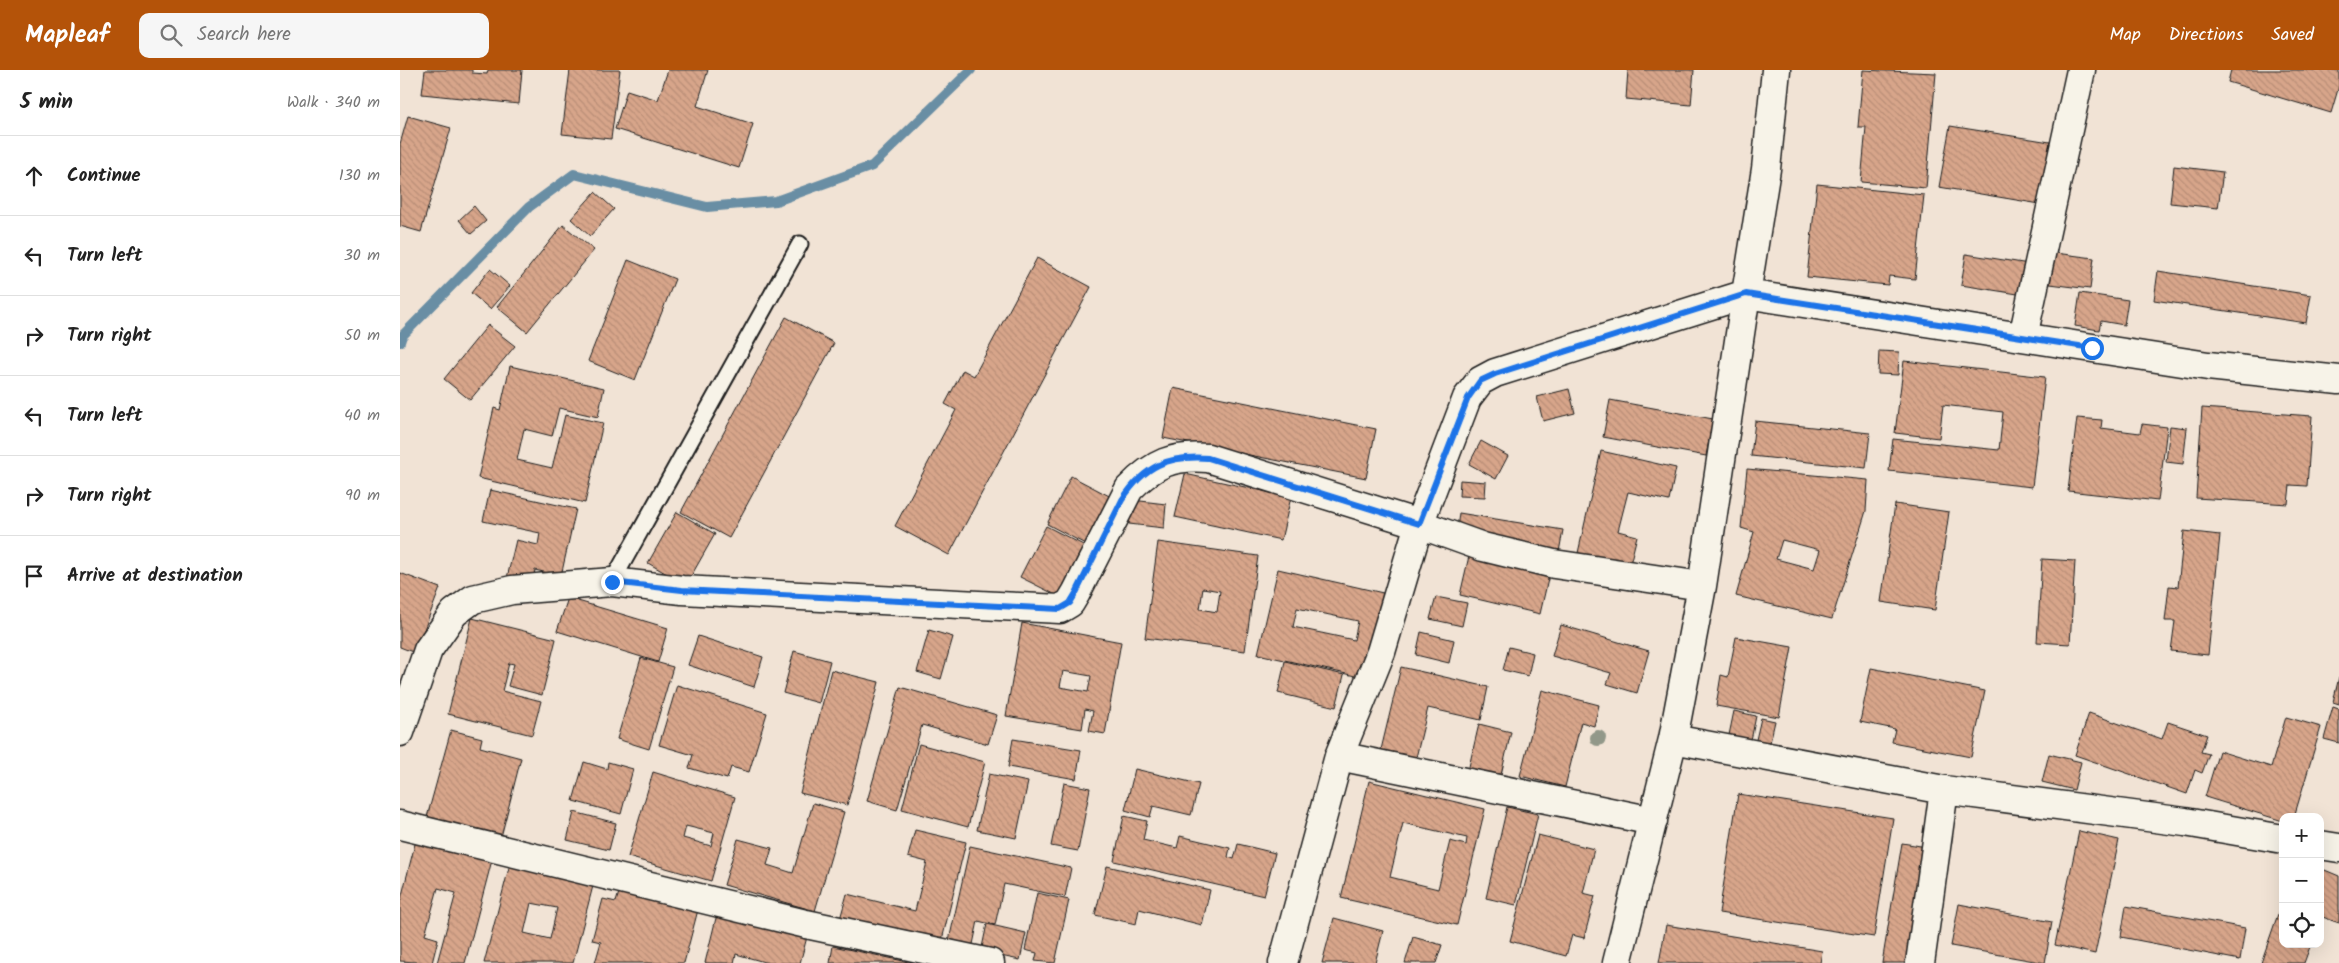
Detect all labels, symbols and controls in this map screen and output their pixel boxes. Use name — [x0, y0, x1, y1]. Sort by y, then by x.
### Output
search box — [139, 13, 489, 58]
text: Mapleaf — [25, 16, 109, 55]
text: Search here — [197, 20, 291, 50]
icon: search — [157, 21, 185, 49]
text: Map — [2109, 21, 2141, 50]
text: Directions — [2169, 21, 2243, 50]
text: Saved — [2271, 21, 2314, 50]
text: 5 min — [20, 86, 73, 119]
text: Walk · 340 m — [287, 90, 380, 115]
text: Continue — [67, 161, 140, 191]
icon: ahead — [20, 162, 48, 190]
text: 130 m — [339, 163, 380, 188]
text: Turn left — [67, 241, 142, 271]
icon: left — [20, 242, 48, 270]
text: 30 m — [344, 243, 380, 268]
text: Turn right — [67, 321, 152, 351]
icon: right — [20, 322, 48, 350]
text: 50 m — [344, 323, 380, 348]
route start — [2081, 337, 2104, 360]
text: Turn left — [67, 401, 142, 431]
icon: left — [20, 402, 48, 430]
text: 40 m — [344, 403, 380, 428]
text: Turn right — [67, 481, 152, 511]
icon: right — [20, 482, 48, 510]
text: 90 m — [345, 483, 380, 508]
text: Arrive at destination — [67, 561, 243, 591]
icon: arrive — [20, 562, 48, 590]
route end — [601, 571, 624, 594]
map controls — [2279, 813, 2324, 948]
button: + — [2279, 813, 2324, 858]
button: − — [2279, 858, 2324, 903]
button: locate — [2279, 903, 2324, 948]

